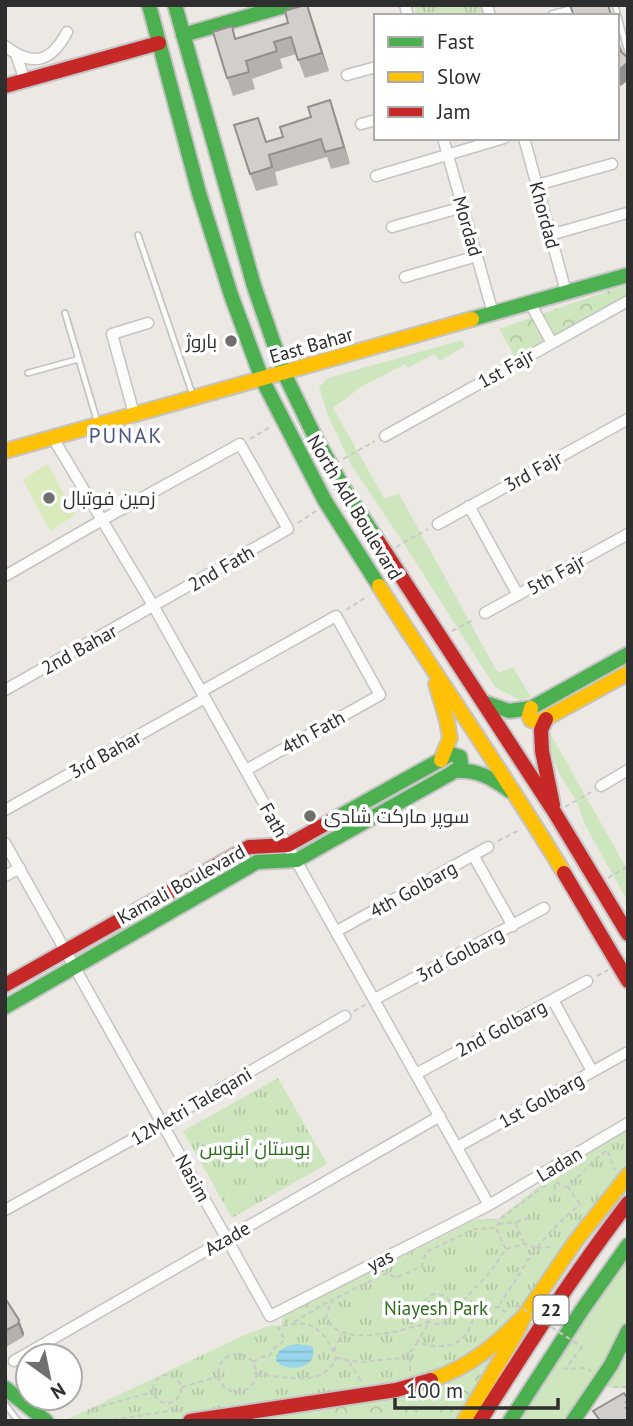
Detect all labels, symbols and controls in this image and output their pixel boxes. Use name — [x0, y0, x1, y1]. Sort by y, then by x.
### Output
legend — [374, 14, 619, 140]
text: Fast — [437, 28, 474, 55]
text: Slow — [437, 63, 481, 90]
text: Jam — [436, 98, 471, 125]
street label: Khordad — [525, 179, 565, 251]
street label: Mordad — [448, 193, 488, 259]
street label: East Bahar — [266, 321, 356, 368]
place label: باروژ — [185, 329, 217, 353]
marker: باروژ — [223, 333, 239, 349]
street label: 1st Fajr — [474, 343, 539, 393]
district label: PUNAK — [89, 422, 163, 449]
street label: North Adl Boulevard — [302, 430, 408, 584]
street label: 3rd Fajr — [500, 445, 567, 497]
place label: زمین فوتبال — [63, 486, 156, 510]
marker: زمین فوتبال — [41, 490, 57, 506]
street label: 2nd Fath — [184, 540, 258, 596]
street label: 5th Fajr — [523, 548, 590, 600]
street label: 2nd Bahar — [37, 618, 122, 680]
street label: 4th Fath — [277, 705, 349, 759]
street label: 3rd Bahar — [65, 724, 146, 784]
street label: Fath — [255, 798, 293, 842]
place label: سوپر مارکت شادی — [324, 804, 469, 829]
marker: سوپر مارکت شادی — [302, 808, 318, 824]
street label: Kamali Boulevard — [113, 839, 249, 929]
street label: 4th Golbarg — [365, 855, 461, 923]
street label: 3rd Golbarg — [412, 921, 508, 987]
street label: 2nd Golbarg — [451, 994, 551, 1062]
street label: 12Metri Taleqani — [126, 1062, 256, 1150]
street label: 1st Golbarg — [494, 1067, 588, 1133]
park label: بوستان آبنوس — [200, 1136, 310, 1160]
street label: Ladan — [532, 1141, 586, 1187]
street label: Nasim — [170, 1150, 216, 1206]
street label: Azade — [200, 1215, 254, 1261]
street label: yas — [363, 1243, 397, 1277]
park label: Niayesh Park — [384, 1296, 488, 1320]
road number: 22 — [534, 1296, 568, 1324]
north arrow — [14, 1342, 84, 1412]
scale bar — [395, 1366, 558, 1410]
text: 100 m — [406, 1377, 463, 1404]
text: N — [46, 1378, 70, 1405]

